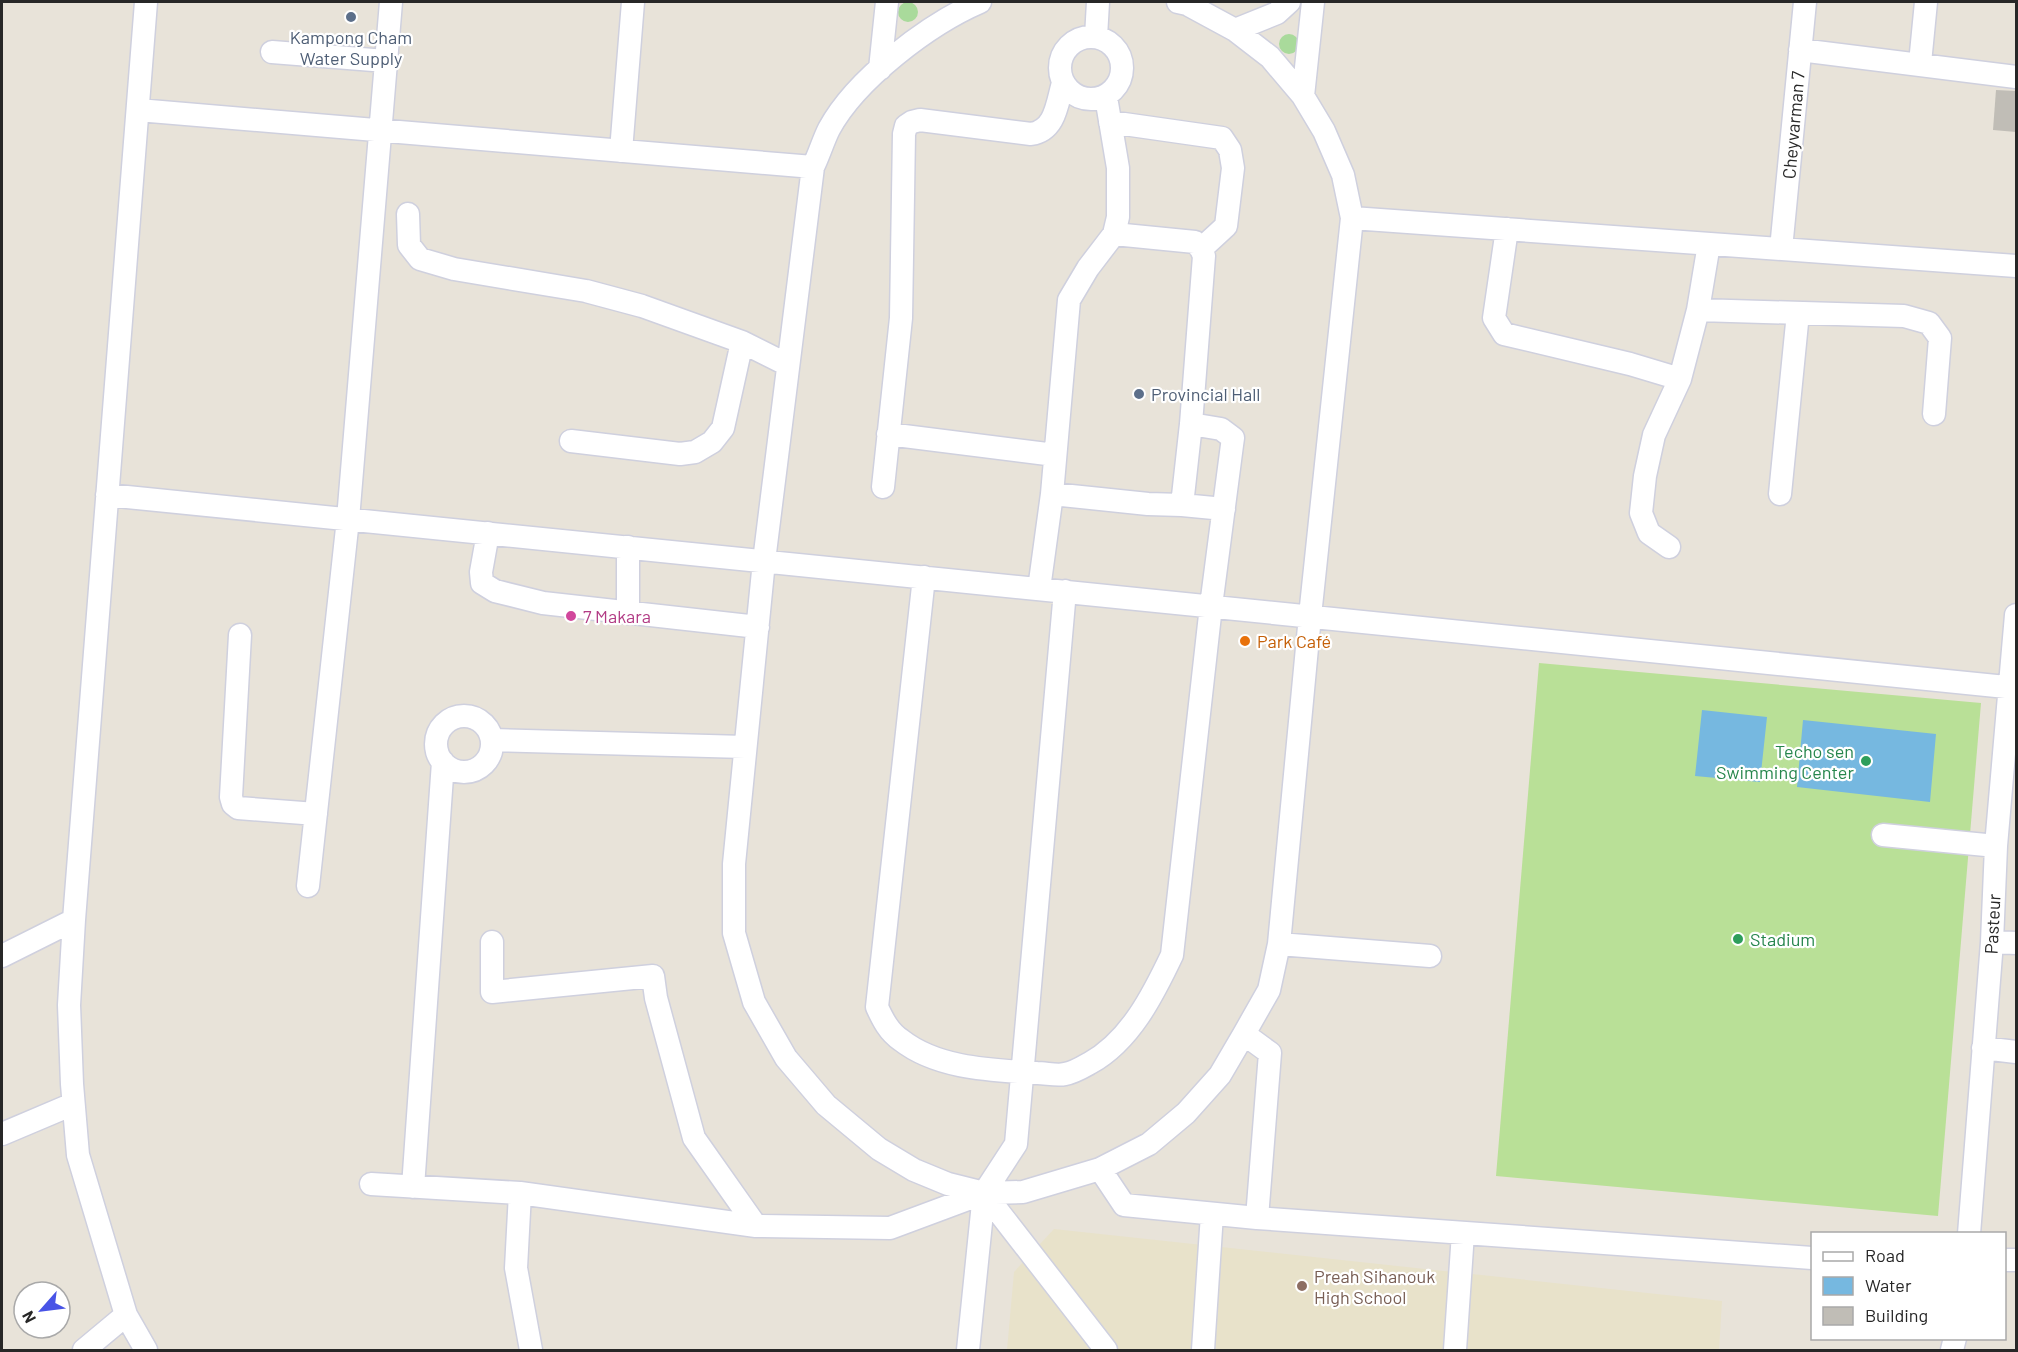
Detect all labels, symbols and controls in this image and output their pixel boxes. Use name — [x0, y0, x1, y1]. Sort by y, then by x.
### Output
marker: Kampong Cham Water Supply — [344, 10, 358, 24]
place label: Kampong Cham Water Supply — [290, 26, 412, 69]
street label: Cheyvarman 7 — [1777, 70, 1809, 180]
place label: Provincial Hall — [1151, 383, 1260, 405]
marker: Provincial Hall — [1132, 387, 1146, 401]
place label: 7 Makara — [583, 605, 651, 627]
marker: 7 Makara — [564, 609, 578, 623]
place label: Park Café — [1257, 630, 1331, 652]
marker: Park Café — [1238, 634, 1252, 648]
place label: Techo sen Swimming Center — [1716, 740, 1854, 783]
marker: Techo sen Swimming Center — [1859, 754, 1873, 768]
street label: Pasteur — [1979, 893, 2005, 955]
place label: Stadium — [1750, 928, 1815, 950]
marker: Stadium — [1731, 932, 1745, 946]
legend — [1811, 1232, 2006, 1340]
text: Road — [1865, 1244, 1905, 1266]
place label: Preah Sihanouk High School — [1314, 1265, 1435, 1308]
text: Water — [1865, 1274, 1912, 1296]
marker: Preah Sihanouk High School — [1295, 1279, 1309, 1293]
north arrow — [12, 1280, 72, 1340]
text: Building — [1865, 1304, 1928, 1326]
text: N — [17, 1308, 39, 1326]

